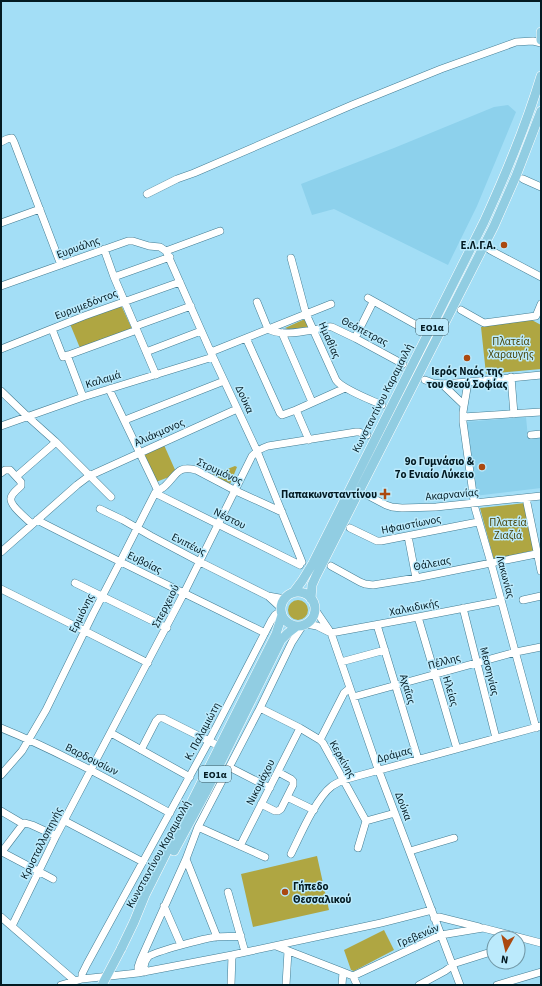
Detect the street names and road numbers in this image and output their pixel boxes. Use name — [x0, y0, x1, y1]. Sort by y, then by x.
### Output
street label: Ευρυάλης — [54, 233, 102, 262]
street label: Ευρυμεδόντος — [53, 286, 120, 323]
street label: Θεόπετρας — [339, 313, 391, 350]
street label: Ημαθίας — [315, 319, 344, 361]
road number: ΕΟ1α — [416, 319, 448, 335]
street label: Κωνσταντίνου Καραμανλή — [348, 341, 417, 455]
street label: Καλαμά — [84, 367, 123, 392]
street label: Δούκα — [232, 383, 258, 416]
street label: Αλιάκμονος — [132, 415, 187, 450]
street label: Στρυμόνος — [194, 454, 246, 489]
street label: Ακαρνανίας — [425, 485, 480, 504]
street label: Νέστου — [211, 504, 248, 533]
street label: Ηφαιστίωνος — [380, 511, 443, 538]
street label: Ενιπέως — [169, 529, 209, 560]
street label: Ευβοίας — [125, 548, 165, 577]
street label: Θάλειας — [412, 553, 452, 574]
street label: Λακωνίας — [493, 554, 518, 600]
street label: Σπερχειού — [148, 582, 183, 631]
street label: Ερμιόνης — [65, 591, 98, 636]
street label: Χαλκιδικής — [388, 595, 440, 620]
street label: Μεσσηνίας — [476, 645, 503, 697]
street label: Πέλλης — [426, 650, 462, 673]
street label: Αχαΐας — [396, 672, 419, 706]
street label: Ηλείας — [439, 674, 462, 708]
street label: Κ. Παλαμιώτη — [181, 700, 224, 763]
street label: Κερκίνης — [326, 738, 360, 781]
street label: Βαρδουσίων — [63, 740, 121, 779]
street label: Δράμας — [375, 743, 414, 766]
street label: Νικομάχου — [242, 757, 278, 808]
road number: ΕΟ1α — [199, 766, 231, 782]
street label: Δούκα — [391, 790, 416, 823]
street label: Κωνσταντίνου Καραμανλή — [123, 798, 194, 911]
street label: Κρυσταλλοπηγής — [17, 804, 66, 882]
street label: Γρεβενών — [395, 920, 441, 951]

